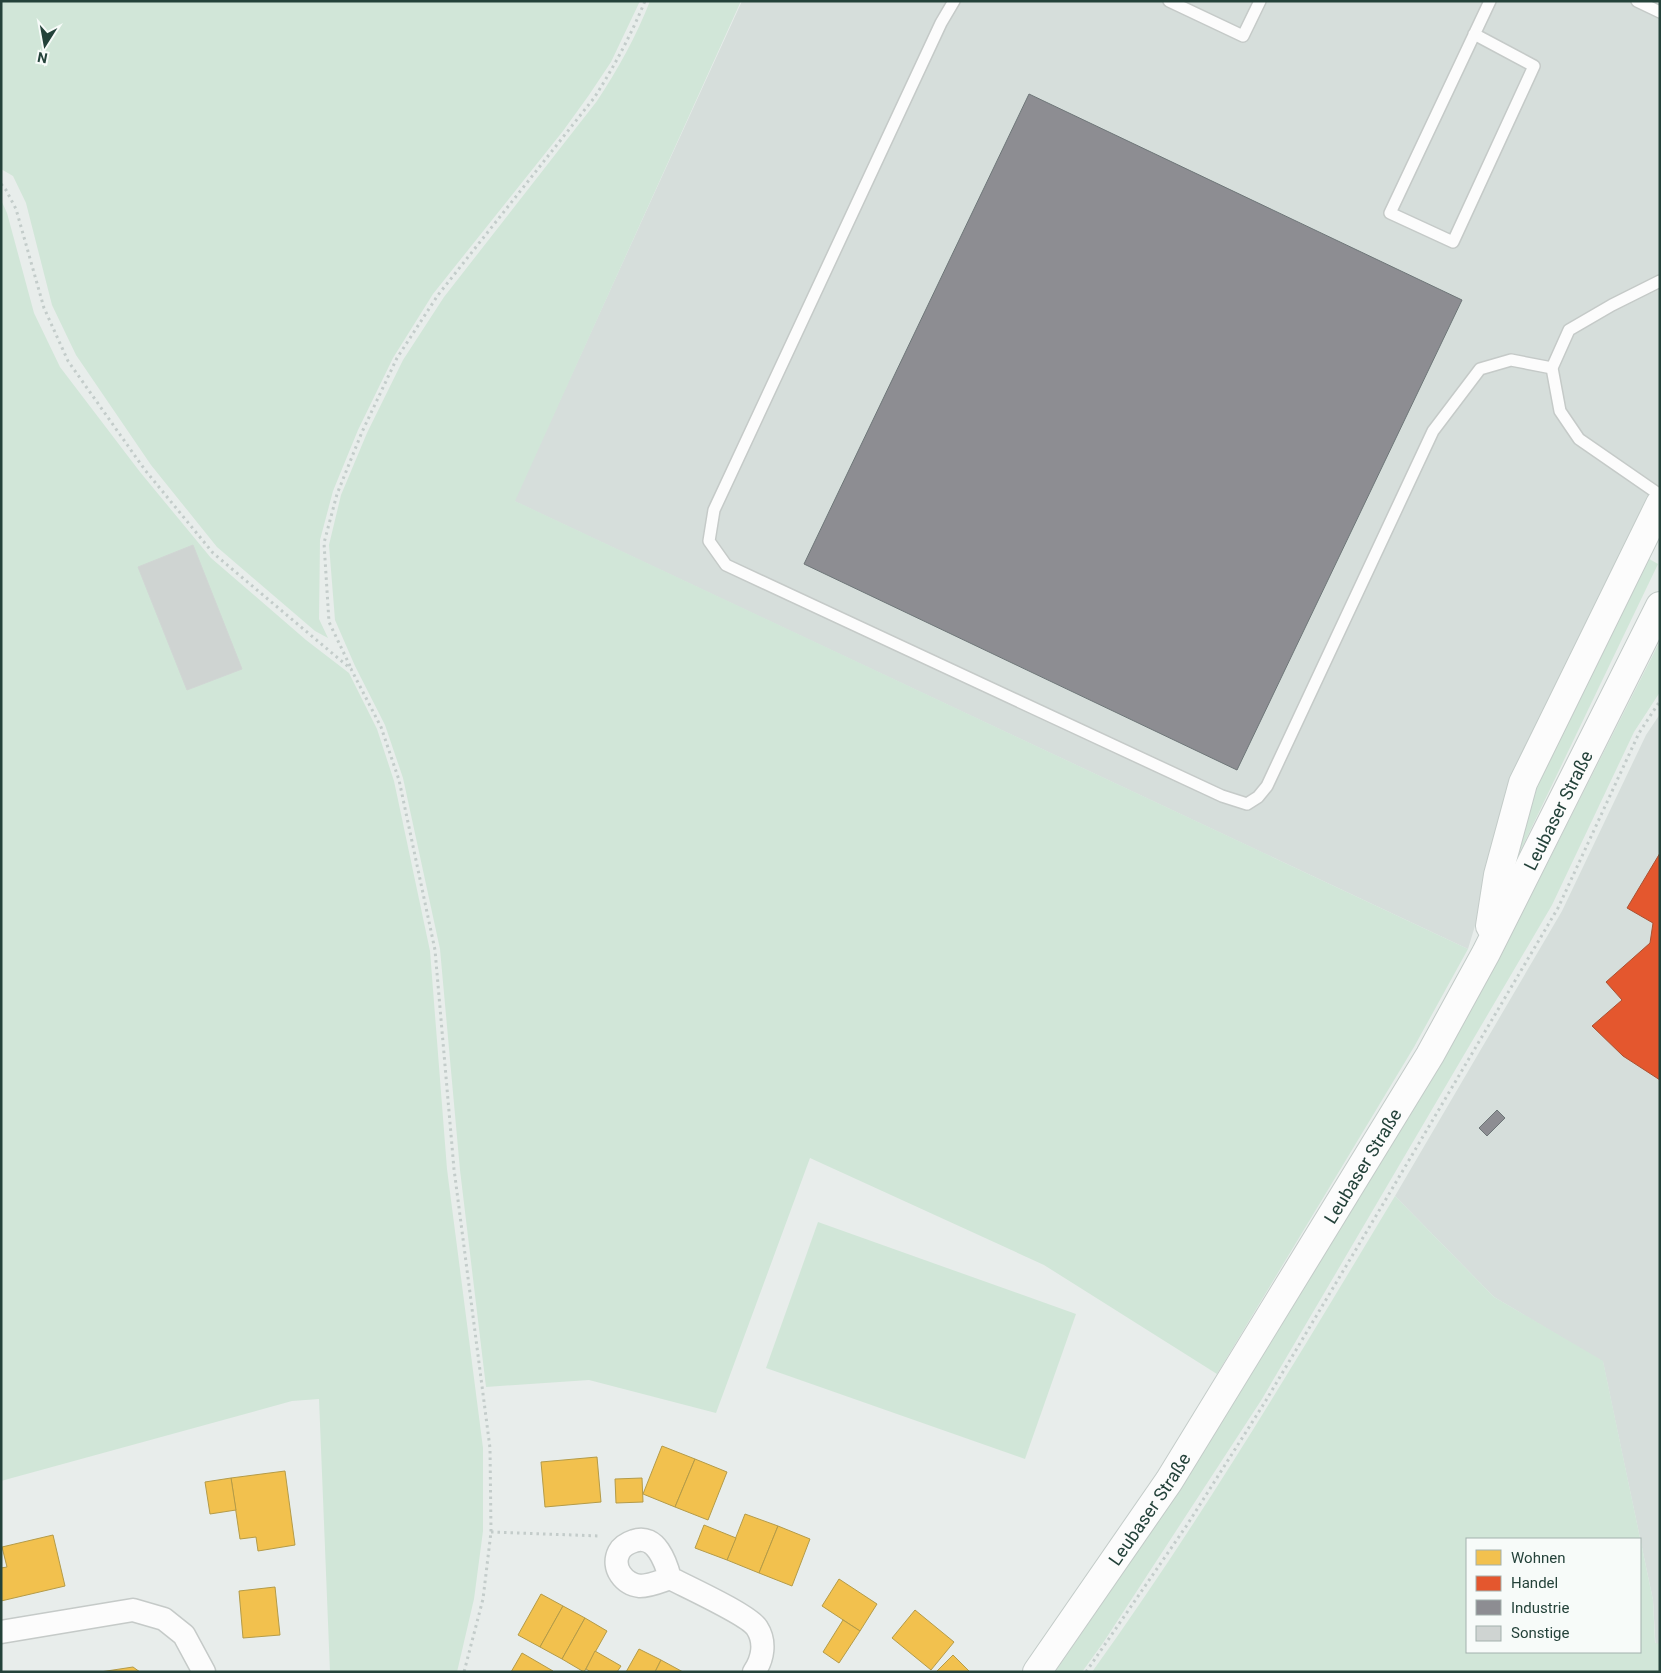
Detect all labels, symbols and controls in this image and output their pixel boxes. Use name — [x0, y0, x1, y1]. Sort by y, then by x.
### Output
north arrow — [20, 20, 70, 70]
text: N — [36, 49, 49, 67]
street label: Leubaser Straße — [1519, 747, 1596, 873]
street label: Leubaser Straße — [1319, 1104, 1405, 1227]
street label: Leubaser Straße — [1104, 1449, 1194, 1569]
legend — [1466, 1538, 1641, 1653]
text: Wohnen — [1511, 1549, 1565, 1567]
text: Handel — [1511, 1574, 1558, 1592]
text: Industrie — [1511, 1599, 1569, 1617]
text: Sonstige — [1511, 1624, 1569, 1642]

